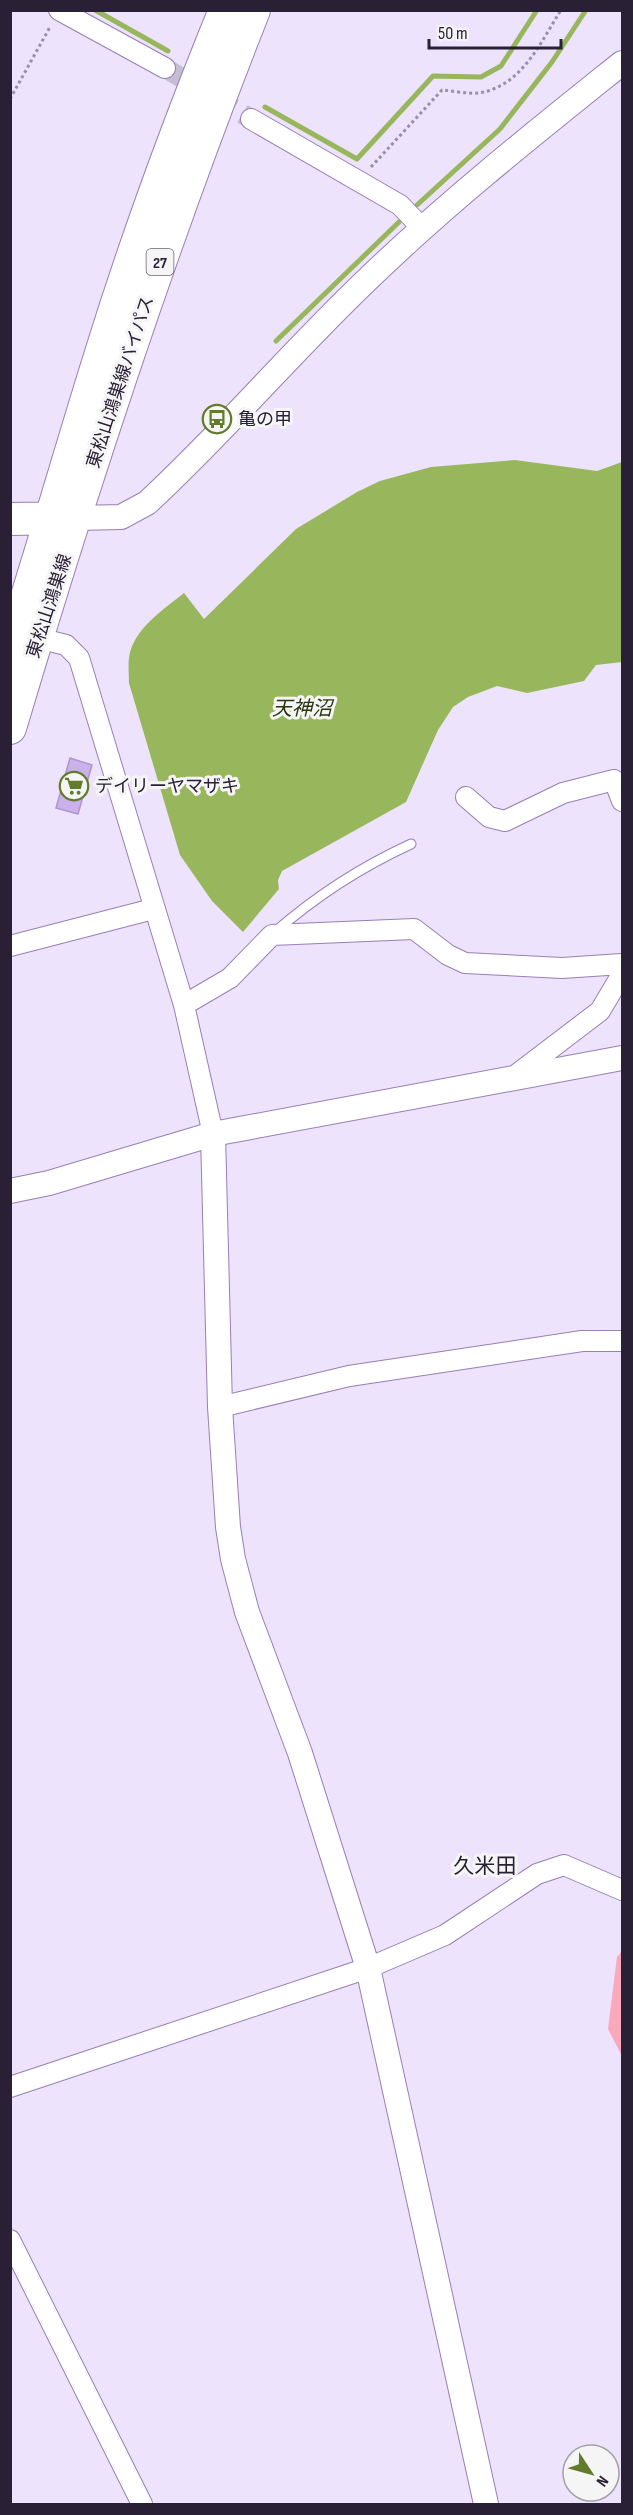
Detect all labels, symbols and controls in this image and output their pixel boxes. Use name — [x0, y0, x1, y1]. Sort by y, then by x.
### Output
scale bar — [429, 12, 561, 50]
text: 50 m — [438, 23, 468, 44]
road number: 27 — [146, 249, 174, 275]
street label: 東松山鴻巣線バイパス — [83, 293, 158, 471]
bus stop icon: 亀の甲 — [201, 403, 233, 435]
place label: 亀の甲 — [238, 409, 292, 430]
street label: 東松山鴻巣線 — [23, 552, 76, 661]
water label: 天神沼 — [272, 697, 335, 721]
supermarket icon: デイリーヤマザキ — [58, 770, 90, 802]
place label: デイリーヤマザキ — [95, 776, 239, 797]
district label: 久米田 — [454, 1854, 517, 1879]
north arrow — [561, 2443, 621, 2503]
text: N — [592, 2472, 612, 2490]

